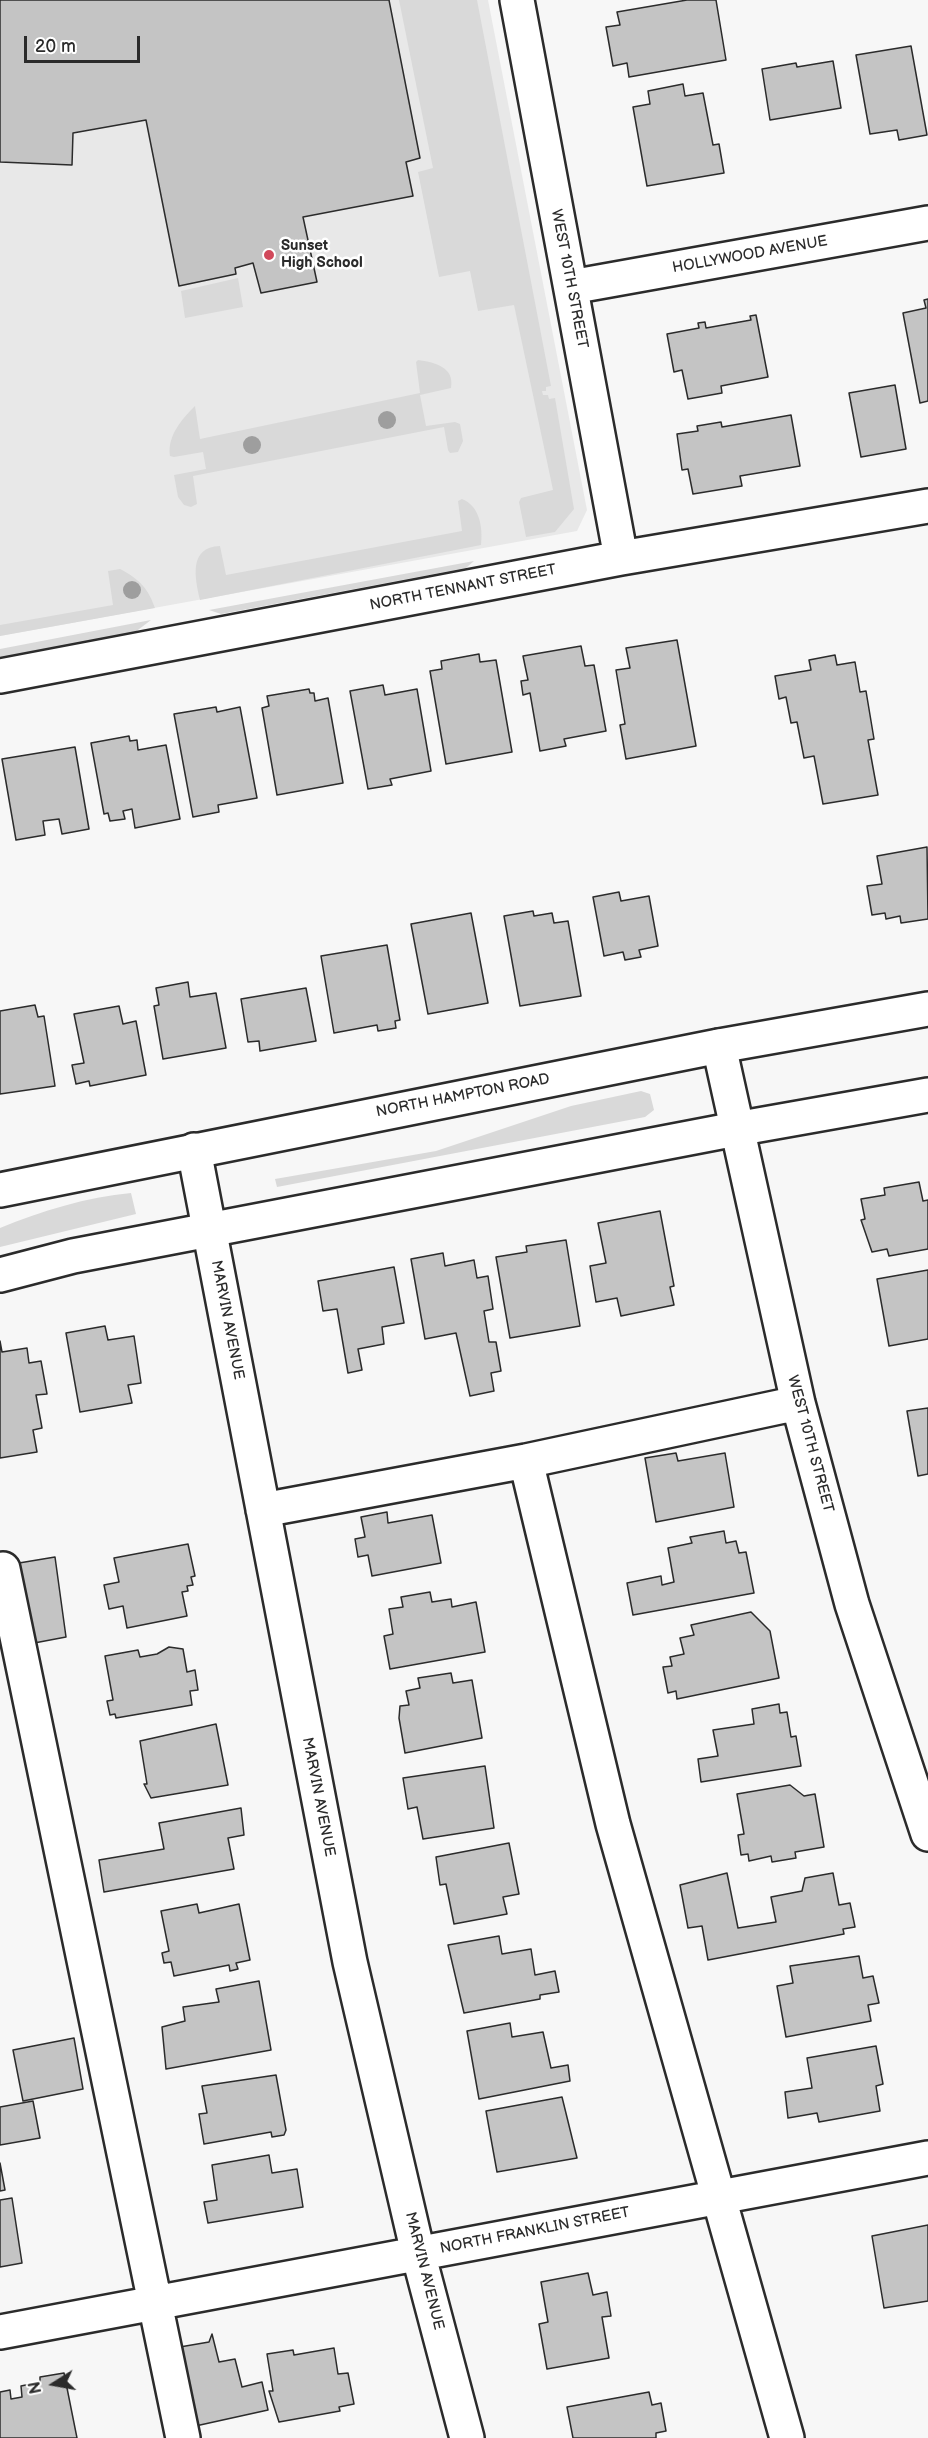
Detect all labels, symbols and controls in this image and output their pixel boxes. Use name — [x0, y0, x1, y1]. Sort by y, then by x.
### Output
scale bar — [27, 24, 142, 62]
text: 20 m — [35, 36, 76, 57]
street label: WEST 10TH STREET — [547, 208, 591, 350]
street label: HOLLYWOOD AVENUE — [671, 233, 829, 277]
place label: Sunset High School — [281, 237, 363, 272]
marker: Sunset High School — [262, 248, 276, 262]
street label: NORTH TENNANT STREET — [368, 561, 558, 615]
street label: NORTH HAMPTON ROAD — [375, 1070, 551, 1122]
street label: MARVIN AVENUE — [207, 1259, 247, 1381]
street label: WEST 10TH STREET — [783, 1373, 837, 1515]
street label: MARVIN AVENUE — [298, 1736, 338, 1858]
street label: NORTH FRANKLIN STREET — [439, 2204, 631, 2258]
street label: MARVIN AVENUE — [401, 2210, 447, 2332]
north arrow — [24, 2354, 84, 2414]
text: N — [25, 2380, 46, 2395]

